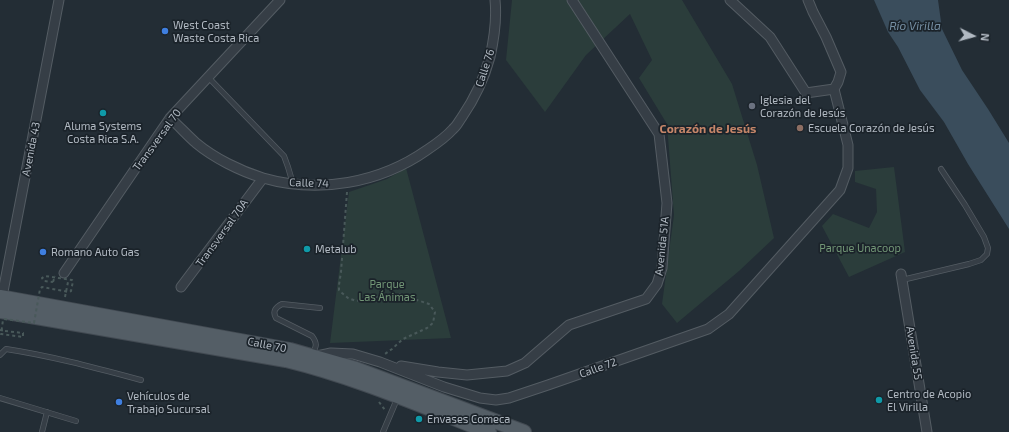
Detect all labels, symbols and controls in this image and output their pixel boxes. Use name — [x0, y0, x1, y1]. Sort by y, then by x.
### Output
north arrow — [953, 16, 993, 56]
place label: West Coast Waste Costa Rica — [173, 18, 259, 44]
water label: Río Virilla — [889, 19, 941, 33]
marker: West Coast Waste Costa Rica — [160, 26, 170, 36]
text: N — [979, 33, 992, 42]
street label: Calle 76 — [473, 47, 497, 89]
place label: Iglesia del Corazón de Jesús — [760, 93, 845, 119]
marker: Iglesia del Corazón de Jesús — [747, 101, 757, 111]
street label: Transversal 70 — [130, 106, 184, 174]
marker: Aluma Systems Costa Rica S.A. — [98, 108, 108, 118]
place label: Aluma Systems Costa Rica S.A. — [64, 119, 142, 145]
street label: Avenida 43 — [19, 121, 43, 177]
place label: Escuela Corazón de Jesús — [808, 121, 934, 135]
district label: Corazón de Jesús — [660, 122, 756, 136]
marker: Escuela Corazón de Jesús — [795, 123, 805, 133]
street label: Calle 74 — [289, 176, 329, 190]
street label: Transversal 70A — [193, 197, 251, 269]
street label: Avenida 51A — [652, 216, 672, 276]
park label: Parque Unacoop — [819, 241, 901, 255]
place label: Metalub — [315, 242, 357, 256]
marker: Metalub — [302, 244, 312, 254]
place label: Romano Auto Gas — [51, 245, 139, 259]
marker: Romano Auto Gas — [38, 247, 48, 257]
park label: Parque Las Ánimas — [359, 277, 415, 303]
street label: Avenida 55 — [903, 325, 925, 381]
street label: Calle 70 — [246, 335, 288, 355]
street label: Calle 72 — [577, 355, 619, 381]
place label: Centro de Acopio El Virilla — [887, 387, 971, 413]
place label: Vehículos de Trabajo Sucursal — [127, 389, 210, 415]
marker: Centro de Acopio El Virilla — [874, 395, 884, 405]
marker: Vehículos de Trabajo Sucursal — [114, 397, 124, 407]
place label: Envases Comeca — [427, 412, 510, 426]
marker: Envases Comeca — [414, 414, 424, 424]

